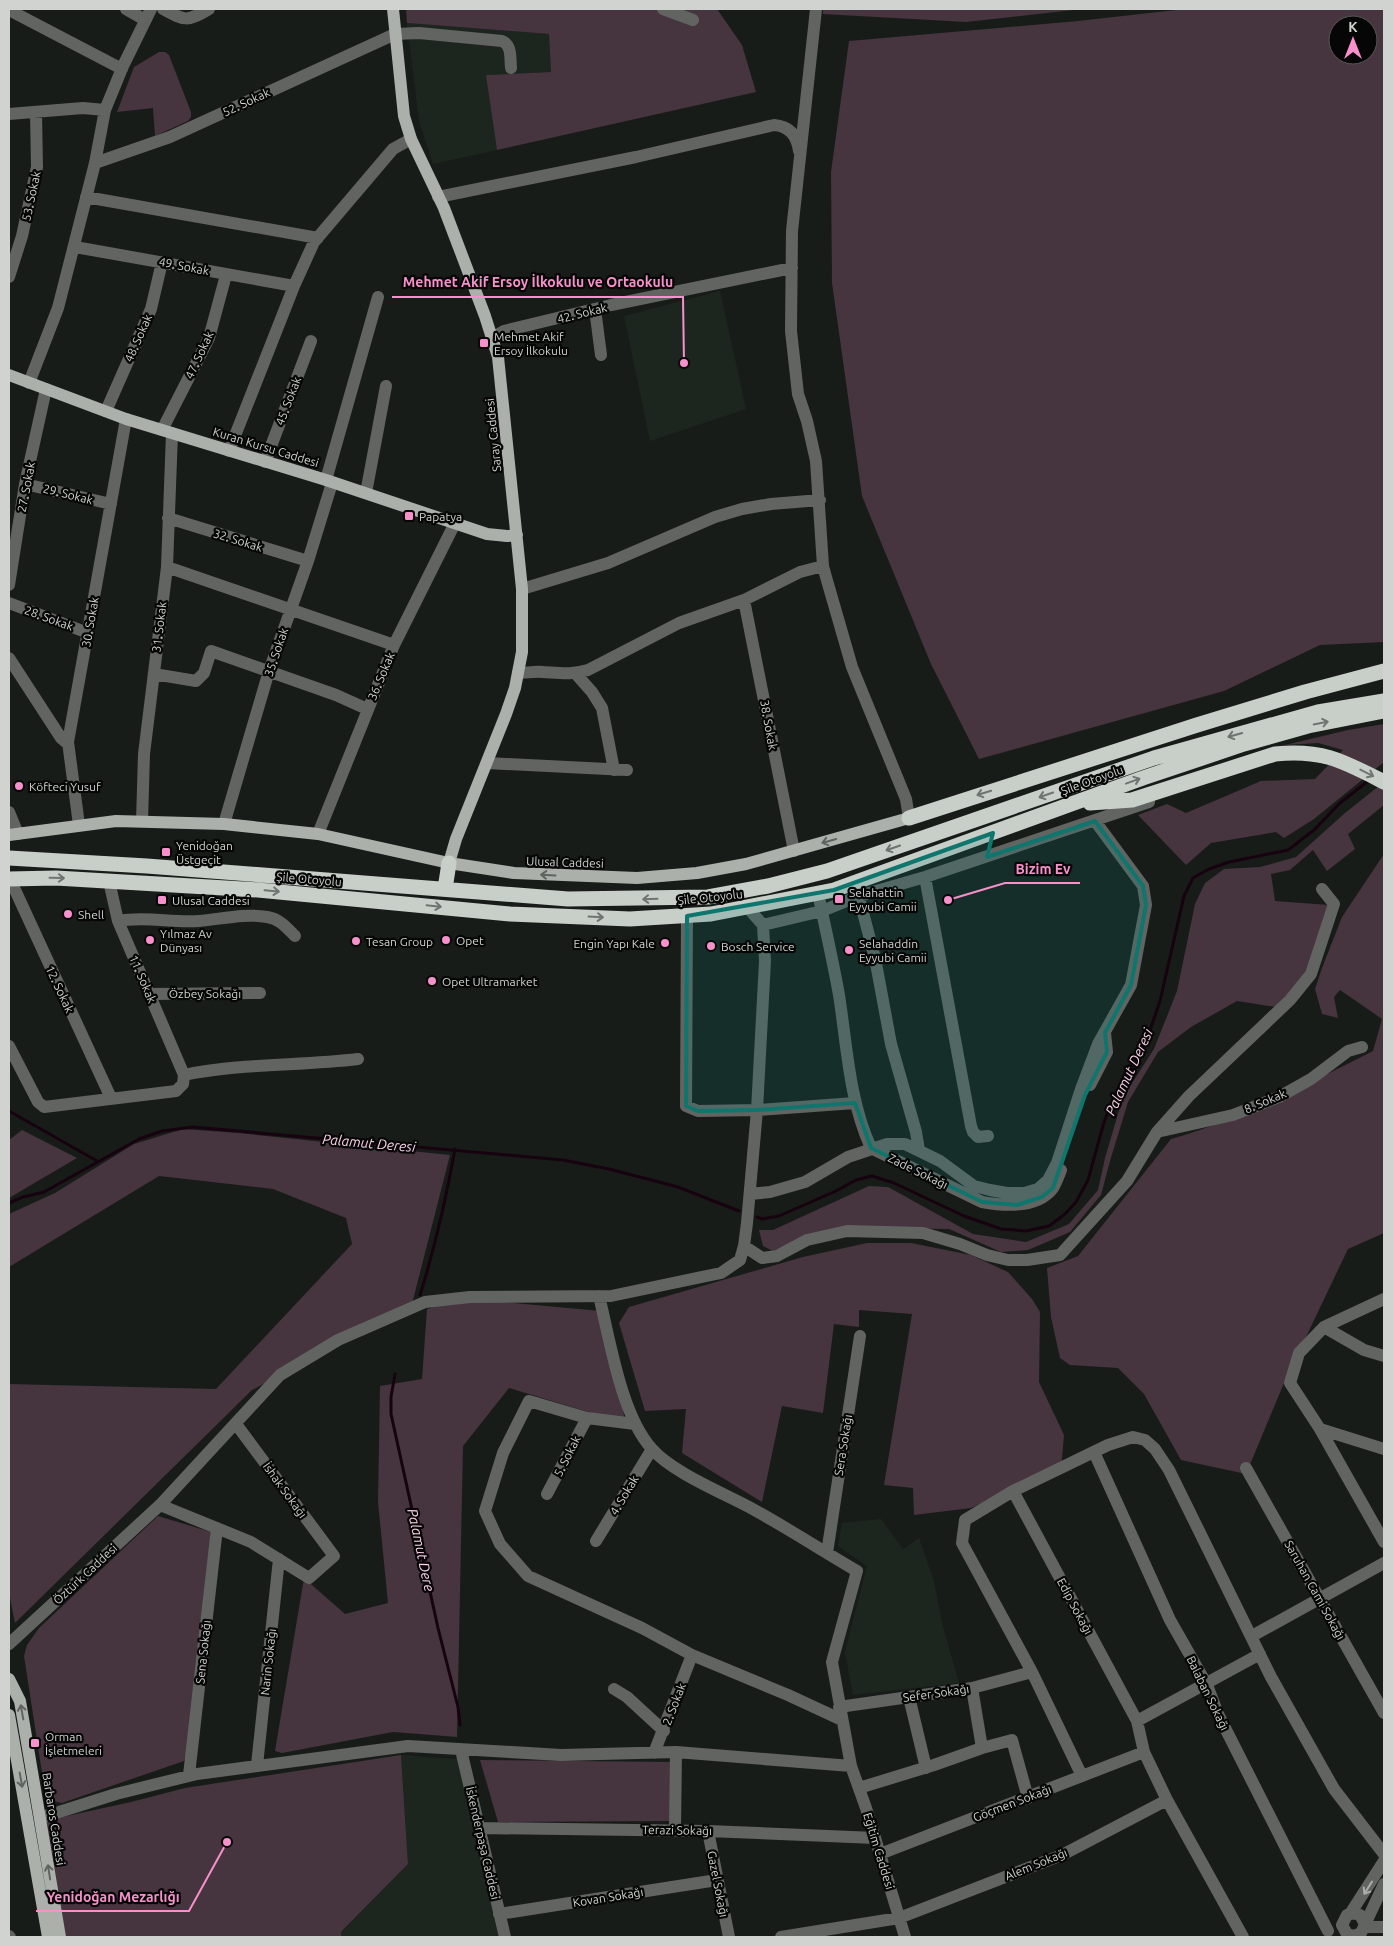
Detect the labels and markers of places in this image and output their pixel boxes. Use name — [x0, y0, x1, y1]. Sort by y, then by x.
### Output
callout: Mehmet Akif Ersoy İlkokulu ve Ortaokulu — [392, 268, 683, 297]
place label: Mehmet Akif Ersoy İlkokulu — [494, 330, 568, 357]
marker: Mehmet Akif Ersoy İlkokulu — [478, 337, 490, 349]
marker: Papatya — [403, 510, 415, 522]
place label: Papatya — [419, 510, 462, 523]
marker: Köfteci Yusuf — [13, 780, 25, 792]
place label: Köfteci Yusuf — [29, 780, 101, 793]
place label: Yenidoğan Üstgeçit — [176, 839, 233, 866]
marker: Yenidoğan Üstgeçit — [160, 846, 172, 858]
callout: Bizim Ev — [1005, 854, 1080, 883]
place label: Selahattin Eyyubi Camii — [849, 886, 917, 913]
marker: Selahattin Eyyubi Camii — [833, 893, 845, 905]
marker: Ulusal Caddesi — [156, 894, 168, 906]
place label: Ulusal Caddesi — [172, 894, 250, 907]
marker: Shell — [62, 908, 74, 920]
place label: Shell — [78, 908, 104, 921]
place label: Yılmaz Av Dünyası — [160, 927, 212, 954]
marker: Yılmaz Av Dünyası — [144, 934, 156, 946]
marker: Opet — [440, 934, 452, 946]
place label: Opet — [456, 934, 484, 947]
marker: Tesan Group — [350, 935, 362, 947]
place label: Tesan Group — [366, 935, 433, 948]
place label: Engin Yapı Kale — [573, 937, 655, 950]
marker: Engin Yapı Kale — [659, 937, 671, 949]
place label: Selahaddin Eyyubi Camii — [859, 937, 927, 964]
marker: Bosch Service — [705, 940, 717, 952]
place label: Bosch Service — [721, 940, 795, 953]
marker: Selahaddin Eyyubi Camii — [843, 944, 855, 956]
marker: Opet Ultramarket — [426, 975, 438, 987]
place label: Opet Ultramarket — [442, 975, 538, 988]
place label: Orman İşletmeleri — [45, 1730, 102, 1757]
marker: Orman İşletmeleri — [29, 1737, 41, 1749]
callout: Yenidoğan Mezarlığı — [36, 1882, 189, 1911]

